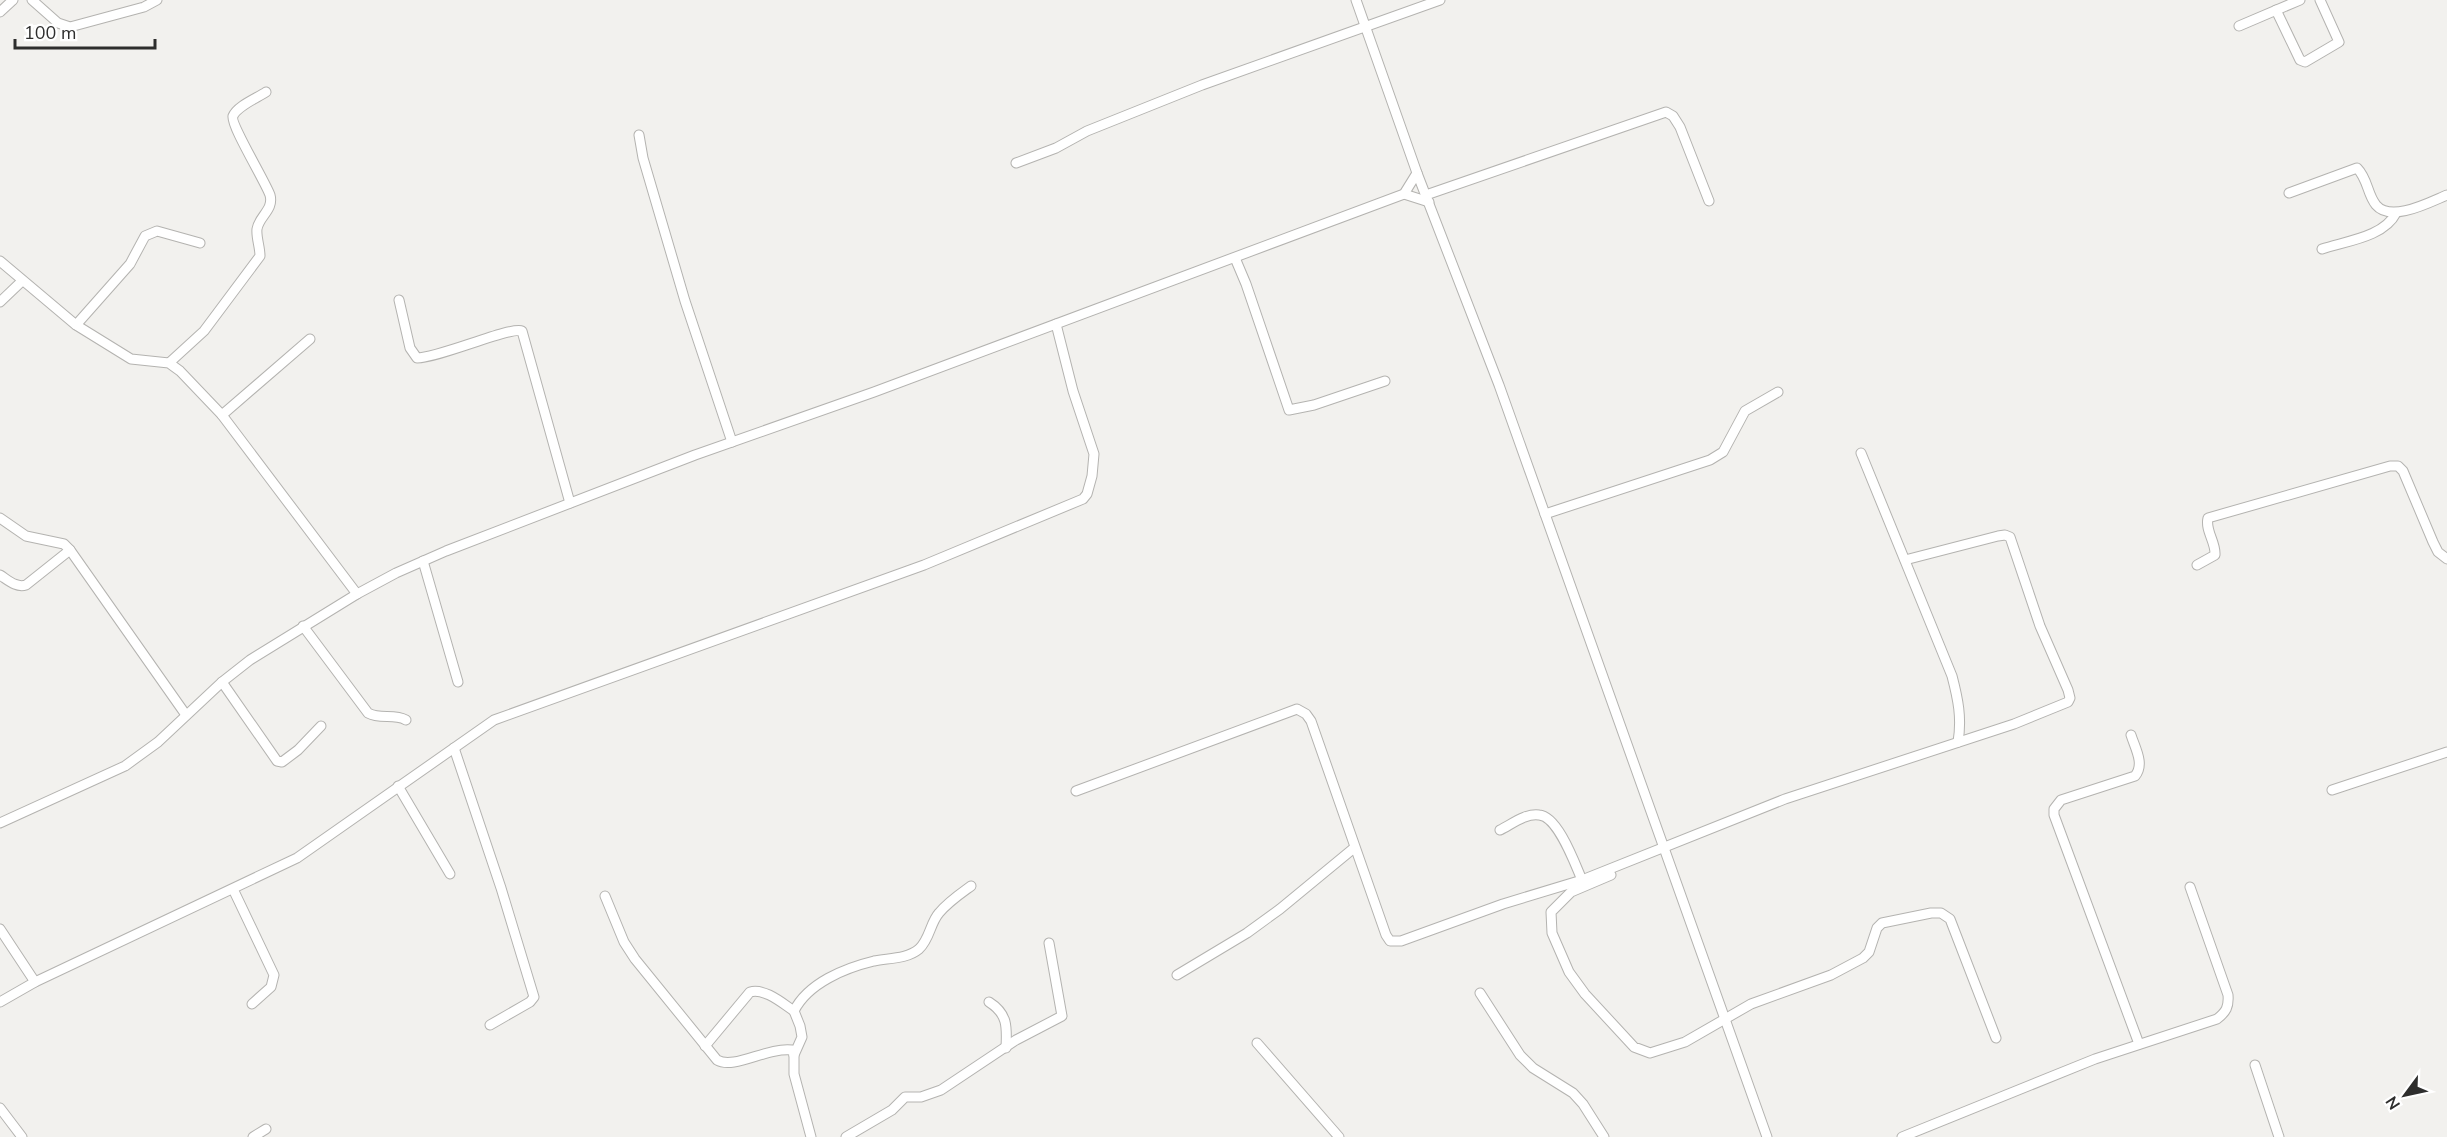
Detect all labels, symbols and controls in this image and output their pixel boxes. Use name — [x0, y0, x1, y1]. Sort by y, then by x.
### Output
scale bar — [15, 12, 154, 50]
text: 100 m — [24, 21, 76, 45]
north arrow — [2375, 1065, 2435, 1125]
text: N — [2381, 1092, 2406, 1114]

